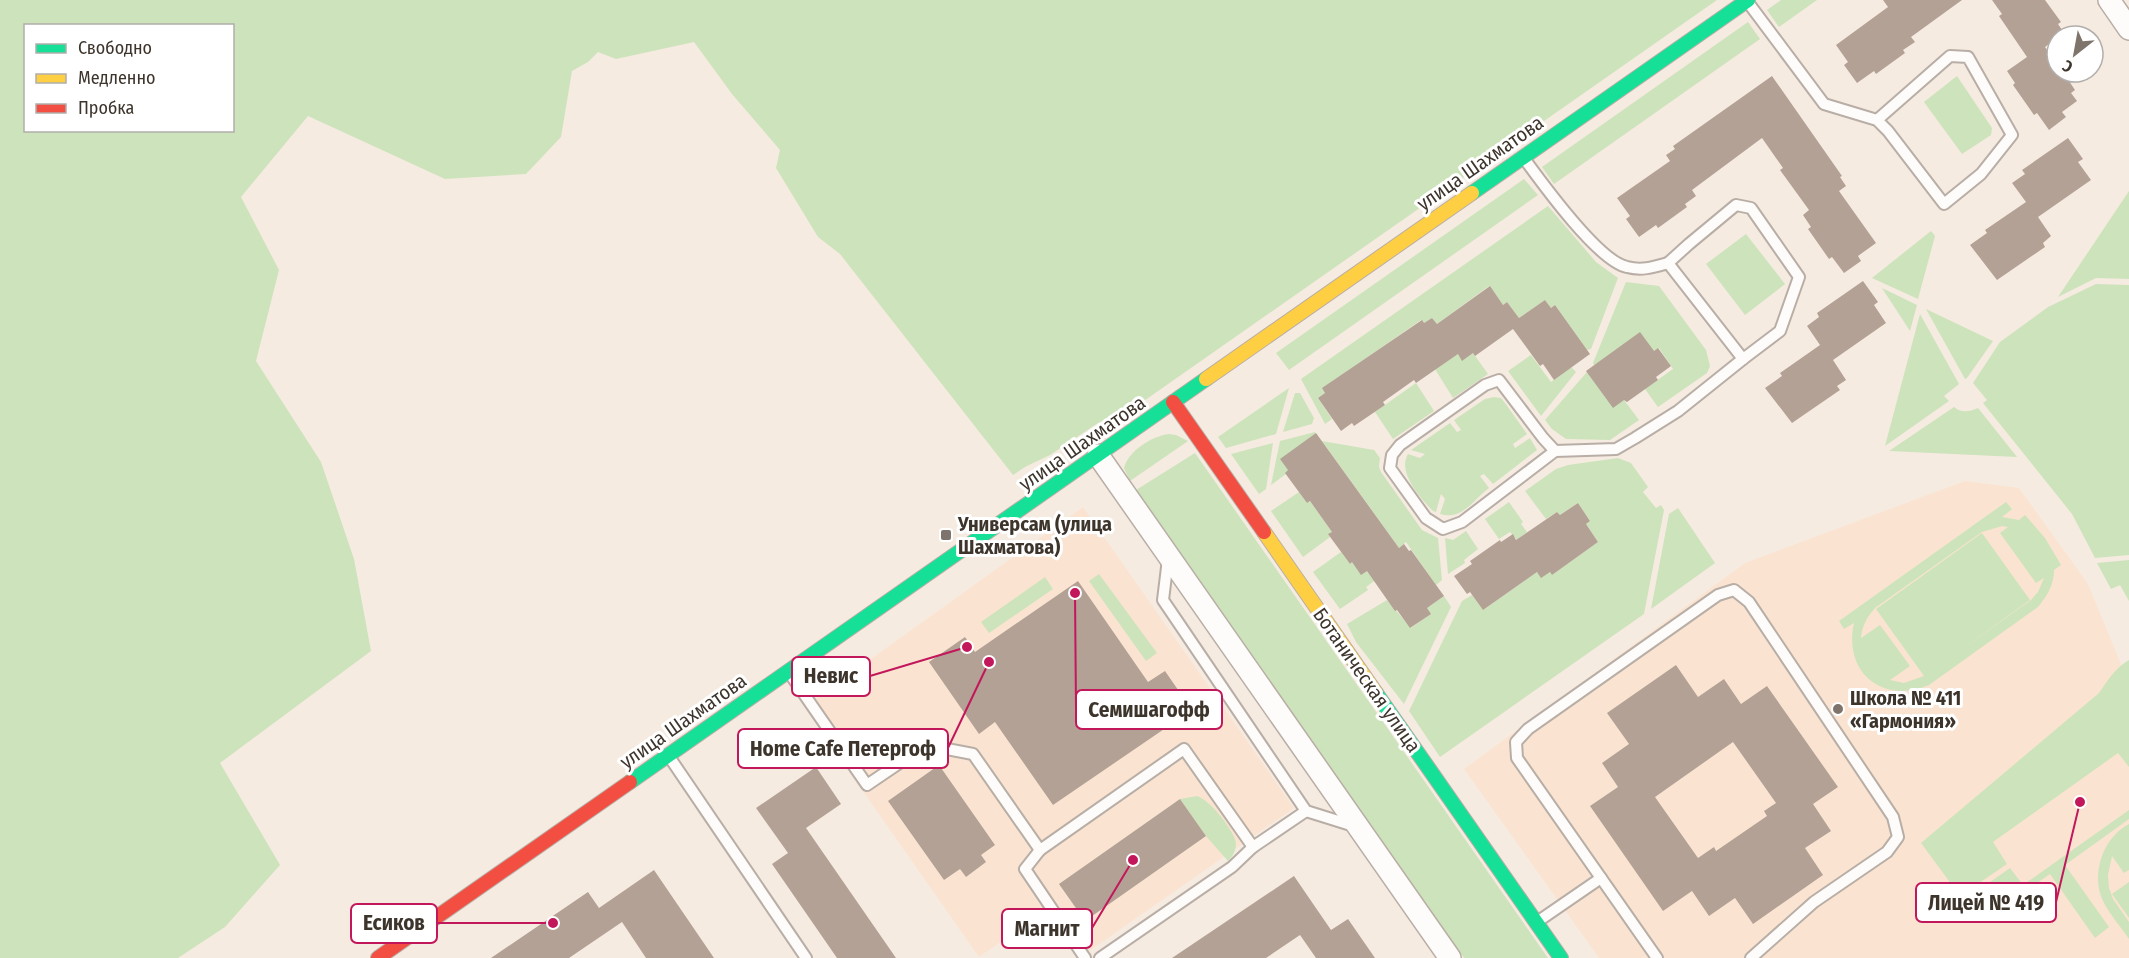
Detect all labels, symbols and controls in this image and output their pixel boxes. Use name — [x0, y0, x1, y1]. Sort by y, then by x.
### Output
legend — [24, 24, 234, 132]
north arrow — [2045, 24, 2105, 84]
text: Свободно — [78, 37, 152, 59]
text: С — [2059, 56, 2076, 77]
text: Медленно — [78, 67, 156, 89]
text: Пробка — [78, 97, 134, 119]
street label: улица Шахматова — [1412, 110, 1548, 216]
street label: улица Шахматова — [1014, 390, 1150, 496]
place label: Универсам (улица Шахматова) — [957, 512, 1112, 559]
marker: Универсам (улица Шахматова) — [939, 528, 953, 542]
street label: Ботаническая улица — [1308, 603, 1426, 757]
callout: Невис — [792, 657, 870, 696]
text: Невис — [804, 663, 859, 689]
street label: улица Шахматова — [615, 668, 751, 774]
place label: Школа № 411 «Гармония» — [1850, 686, 1961, 733]
callout: Семишагофф — [1076, 690, 1222, 729]
text: Семишагофф — [1088, 697, 1210, 723]
marker: Школа № 411 «Гармония» — [1831, 702, 1845, 716]
callout: Home Cafe Петергоф — [738, 729, 948, 768]
text: Home Cafe Петергоф — [750, 736, 936, 762]
callout: Лицей № 419 — [1916, 883, 2056, 922]
text: Лицей № 419 — [1928, 890, 2044, 916]
callout: Есиков — [351, 904, 437, 943]
callout: Магнит — [1002, 909, 1092, 948]
text: Есиков — [363, 910, 425, 936]
text: Магнит — [1014, 916, 1081, 942]

